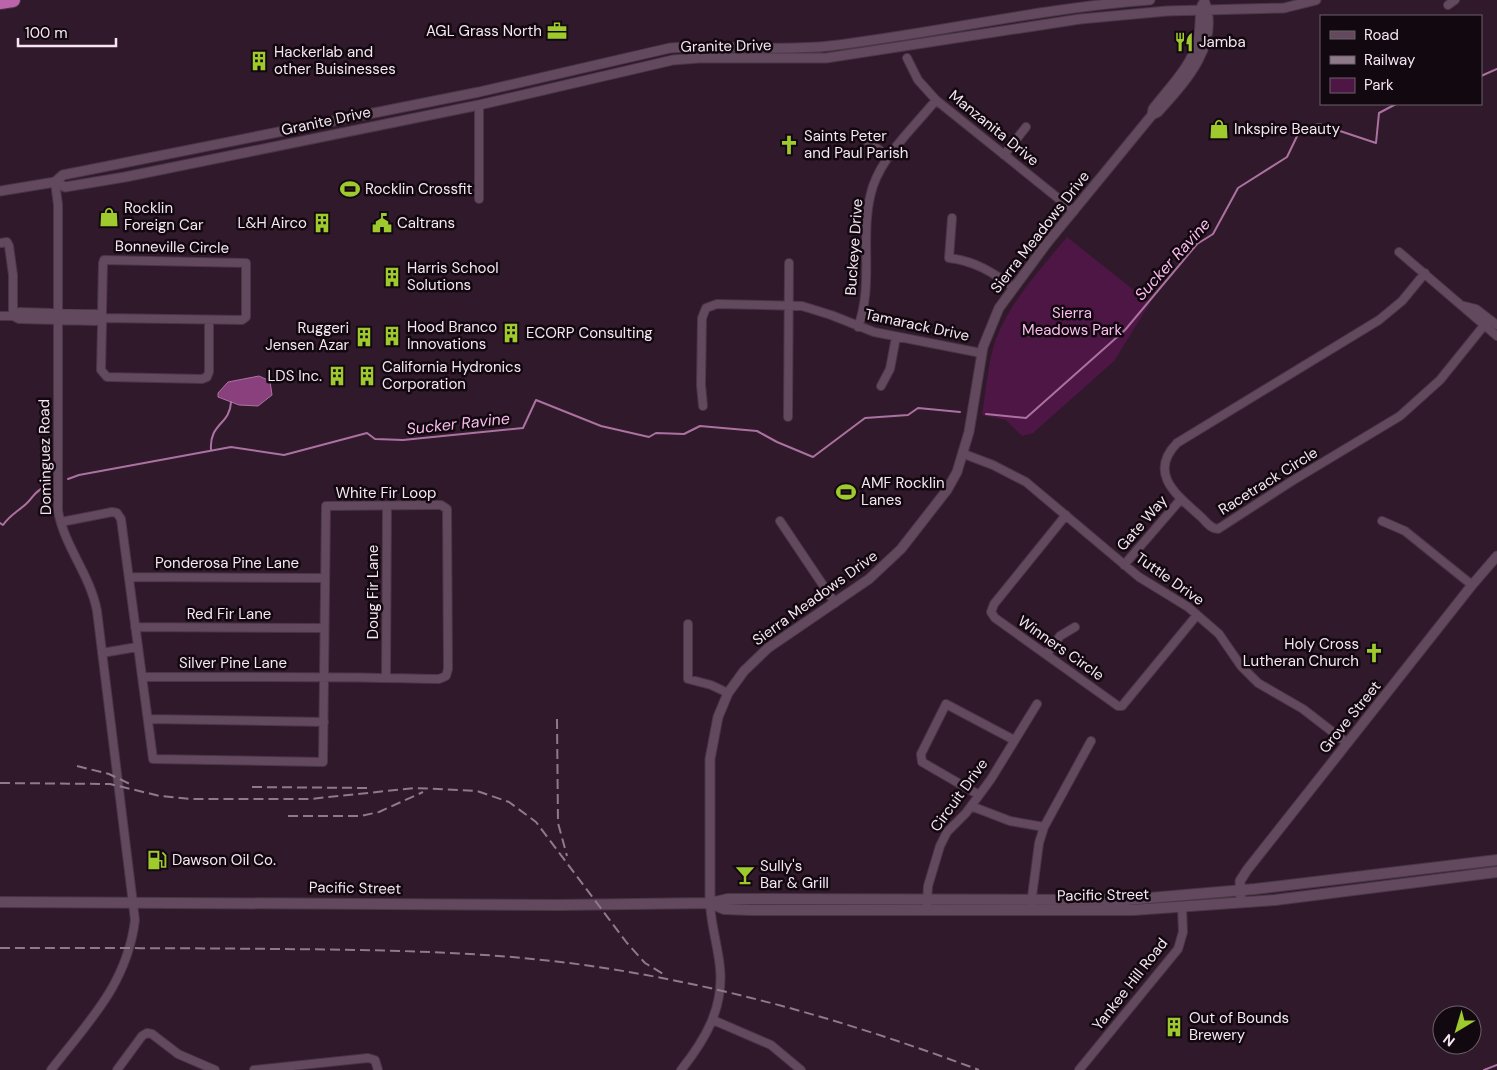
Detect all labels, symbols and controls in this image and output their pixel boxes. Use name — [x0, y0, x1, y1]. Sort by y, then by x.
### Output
scale bar — [18, 15, 115, 47]
legend — [1320, 15, 1482, 105]
office icon: AGL Grass North — [546, 20, 568, 42]
place label: AGL Grass North — [426, 21, 542, 41]
text: 100 m — [25, 23, 68, 43]
text: Road — [1364, 25, 1399, 45]
restaurant icon: Jamba — [1173, 31, 1195, 53]
place label: Jamba — [1199, 32, 1246, 52]
street label: Granite Drive — [680, 35, 772, 57]
place label: Hackerlab and other Buisinesses — [274, 42, 396, 79]
building icon: Hackerlab and other Buisinesses — [248, 50, 270, 72]
text: Railway — [1364, 50, 1416, 70]
text: Park — [1364, 75, 1394, 95]
street label: Manzanita Drive — [945, 86, 1043, 170]
street label: Granite Drive — [279, 102, 373, 140]
shop icon: Inkspire Beauty — [1208, 118, 1230, 140]
place label: Inkspire Beauty — [1234, 119, 1341, 139]
place label: Saints Peter and Paul Parish — [804, 126, 908, 163]
church icon: Saints Peter and Paul Parish — [778, 134, 800, 156]
street label: Sierra Meadows Drive — [986, 167, 1094, 297]
sports icon: Rocklin Crossfit — [339, 178, 361, 200]
place label: Rocklin Crossfit — [365, 179, 472, 199]
place label: Rocklin Foreign Car — [124, 198, 204, 235]
street label: Buckeye Drive — [841, 198, 867, 296]
shop icon: Rocklin Foreign Car — [98, 206, 120, 228]
building icon: L&H Airco — [311, 212, 333, 234]
public building icon: Caltrans — [371, 212, 393, 234]
place label: L&H Airco — [238, 213, 307, 233]
place label: Caltrans — [397, 213, 455, 233]
water label: Sucker Ravine — [1130, 214, 1215, 305]
street label: Bonneville Circle — [115, 236, 229, 258]
place label: Harris School Solutions — [407, 258, 499, 295]
building icon: Harris School Solutions — [381, 266, 403, 288]
park label: Sierra Meadows Park — [1022, 303, 1122, 340]
street label: Tamarack Drive — [863, 304, 971, 346]
place label: Hood Branco Innovations — [407, 317, 497, 354]
place label: Ruggeri Jensen Azar — [265, 318, 349, 355]
building icon: ECORP Consulting — [500, 322, 522, 344]
place label: ECORP Consulting — [526, 323, 653, 343]
building icon: Hood Branco Innovations — [381, 325, 403, 347]
building icon: Ruggeri Jensen Azar — [353, 326, 375, 348]
place label: California Hydronics Corporation — [382, 357, 521, 394]
building icon: LDS Inc. — [326, 365, 348, 387]
building icon: California Hydronics Corporation — [356, 365, 378, 387]
place label: LDS Inc. — [267, 366, 322, 386]
street label: Dominguez Road — [34, 399, 56, 515]
water label: Sucker Ravine — [405, 408, 511, 439]
street label: Racetrack Circle — [1215, 442, 1321, 520]
place label: AMF Rocklin Lanes — [861, 473, 945, 510]
sports icon: AMF Rocklin Lanes — [835, 481, 857, 503]
street label: White Fir Loop — [336, 483, 436, 503]
street label: Gate Way — [1112, 490, 1172, 555]
street label: Doug Fir Lane — [363, 545, 383, 639]
street label: Sierra Meadows Drive — [748, 546, 882, 650]
street label: Tuttle Drive — [1132, 548, 1208, 610]
street label: Ponderosa Pine Lane — [155, 553, 299, 573]
street label: Red Fir Lane — [187, 604, 271, 624]
street label: Winners Circle — [1014, 611, 1108, 685]
place label: Holy Cross Lutheran Church — [1243, 634, 1359, 671]
church icon: Holy Cross Lutheran Church — [1363, 642, 1385, 664]
street label: Silver Pine Lane — [179, 653, 287, 673]
street label: Grove Street — [1315, 677, 1385, 757]
street label: Circuit Drive — [926, 754, 992, 836]
fuel station icon: Dawson Oil Co. — [146, 849, 168, 871]
place label: Dawson Oil Co. — [172, 850, 276, 870]
place label: Sully's Bar & Grill — [760, 856, 829, 893]
bar icon: Sully's Bar & Grill — [734, 864, 756, 886]
street label: Pacific Street — [309, 877, 401, 899]
street label: Pacific Street — [1057, 884, 1149, 906]
street label: Yankee Hill Road — [1088, 934, 1172, 1034]
north arrow — [1432, 1005, 1482, 1055]
place label: Out of Bounds Brewery — [1189, 1008, 1289, 1045]
building icon: Out of Bounds Brewery — [1163, 1016, 1185, 1038]
text: N — [1439, 1030, 1459, 1050]

